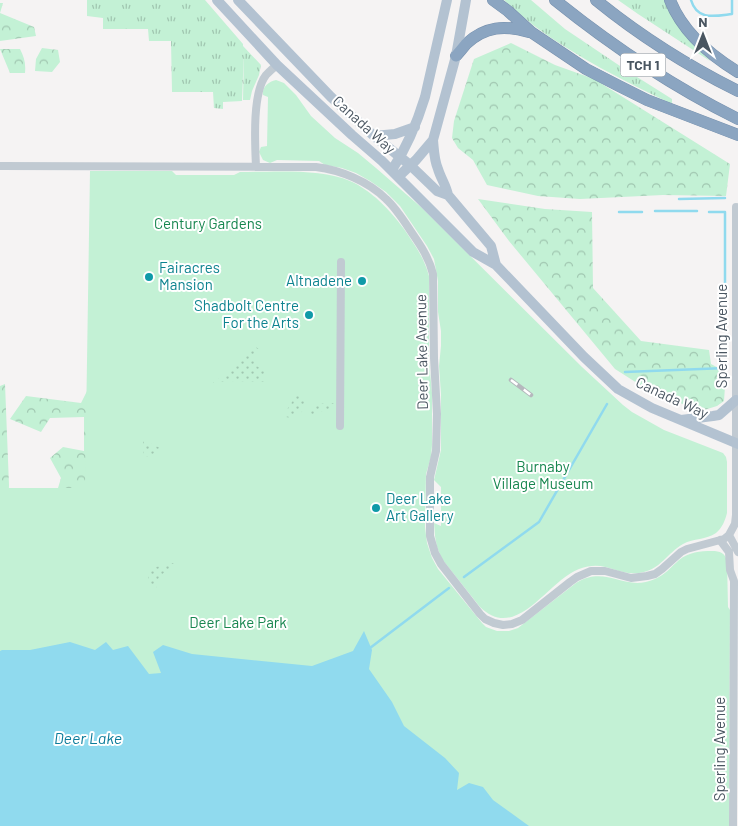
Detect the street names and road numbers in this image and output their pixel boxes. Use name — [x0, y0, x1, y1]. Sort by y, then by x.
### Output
road number: TCH 1 — [620, 54, 666, 76]
street label: Canada Way — [330, 91, 400, 157]
street label: Sperling Avenue — [712, 284, 730, 388]
street label: Deer Lake Avenue — [411, 294, 431, 410]
street label: Canada Way — [633, 372, 712, 422]
street label: Sperling Avenue — [710, 697, 728, 801]

